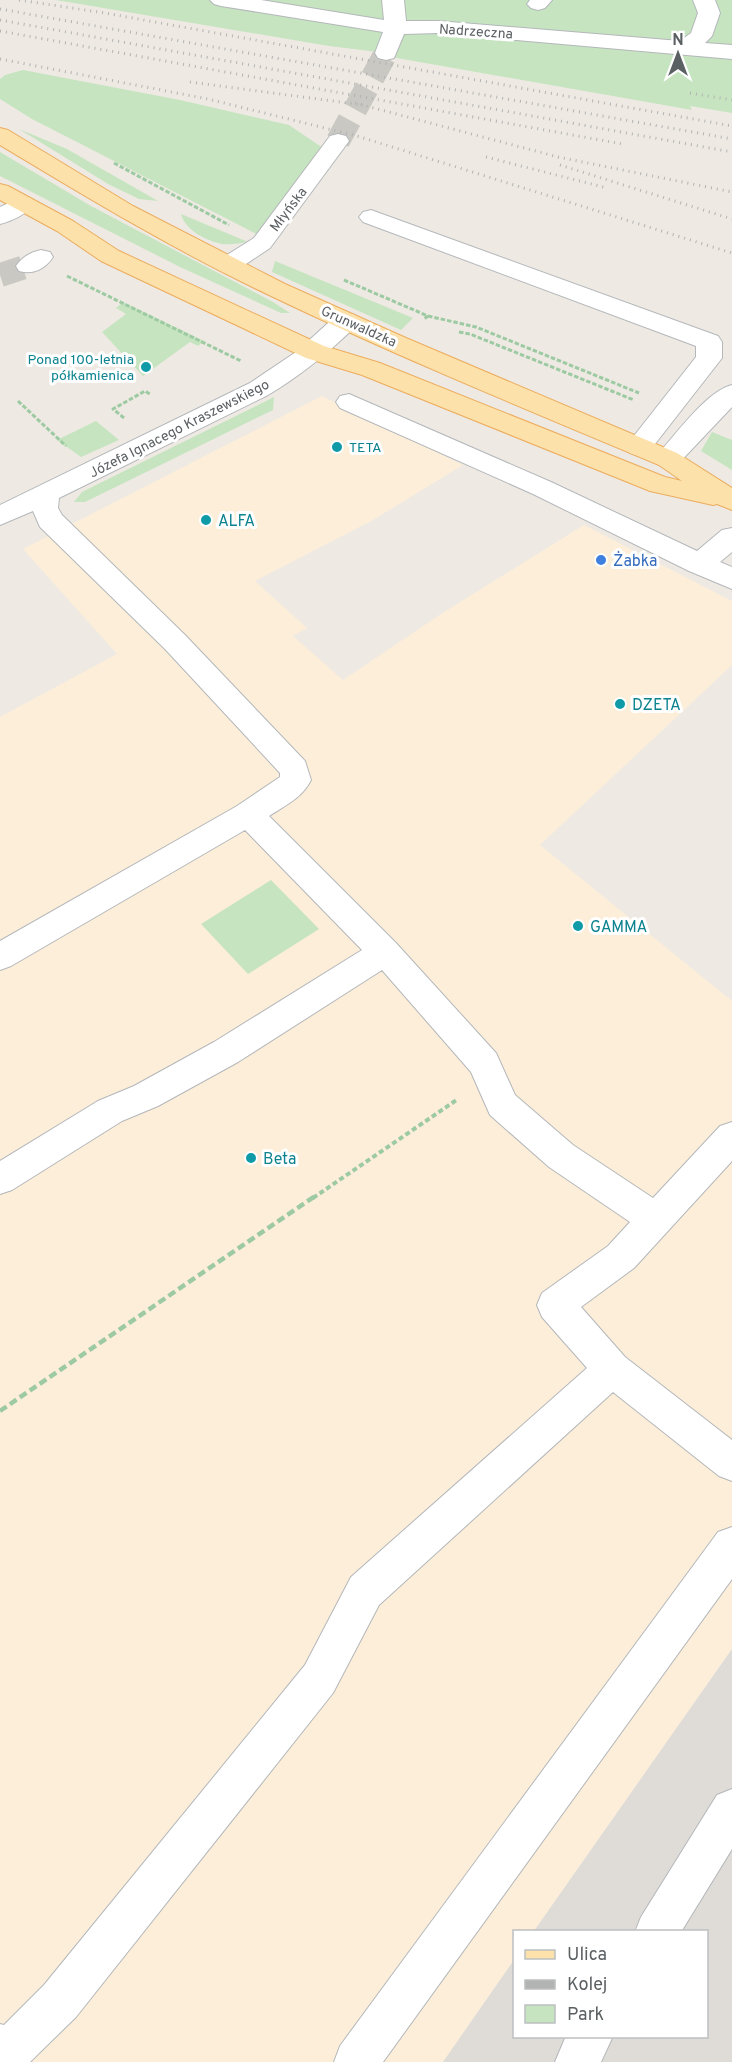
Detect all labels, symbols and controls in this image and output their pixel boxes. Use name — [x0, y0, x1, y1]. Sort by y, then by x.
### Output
street label: Nadrzeczna — [438, 21, 513, 44]
north arrow — [648, 24, 708, 84]
text: N — [672, 31, 684, 51]
street label: Młyńska — [267, 184, 311, 236]
street label: Grunwaldzka — [318, 303, 399, 352]
place label: Ponad 100-letnia półkamienica — [27, 352, 134, 385]
marker: Ponad 100-letnia półkamienica — [139, 360, 153, 374]
street label: Józefa Ignacego Kraszewskiego — [87, 376, 273, 482]
marker: TETA — [330, 440, 344, 454]
place label: TETA — [349, 440, 382, 457]
place label: ALFA — [218, 512, 255, 532]
marker: ALFA — [199, 513, 213, 527]
place label: Żabka — [613, 551, 657, 572]
marker: Żabka — [594, 553, 608, 567]
place label: DZETA — [632, 696, 681, 716]
marker: DZETA — [613, 697, 627, 711]
place label: GAMMA — [590, 918, 648, 938]
marker: GAMMA — [571, 919, 585, 933]
place label: Beta — [263, 1150, 296, 1170]
marker: Beta — [244, 1151, 258, 1165]
legend — [513, 1930, 708, 2038]
text: Ulica — [567, 1944, 607, 1967]
text: Kolej — [567, 1974, 607, 1997]
text: Park — [567, 2004, 604, 2027]

